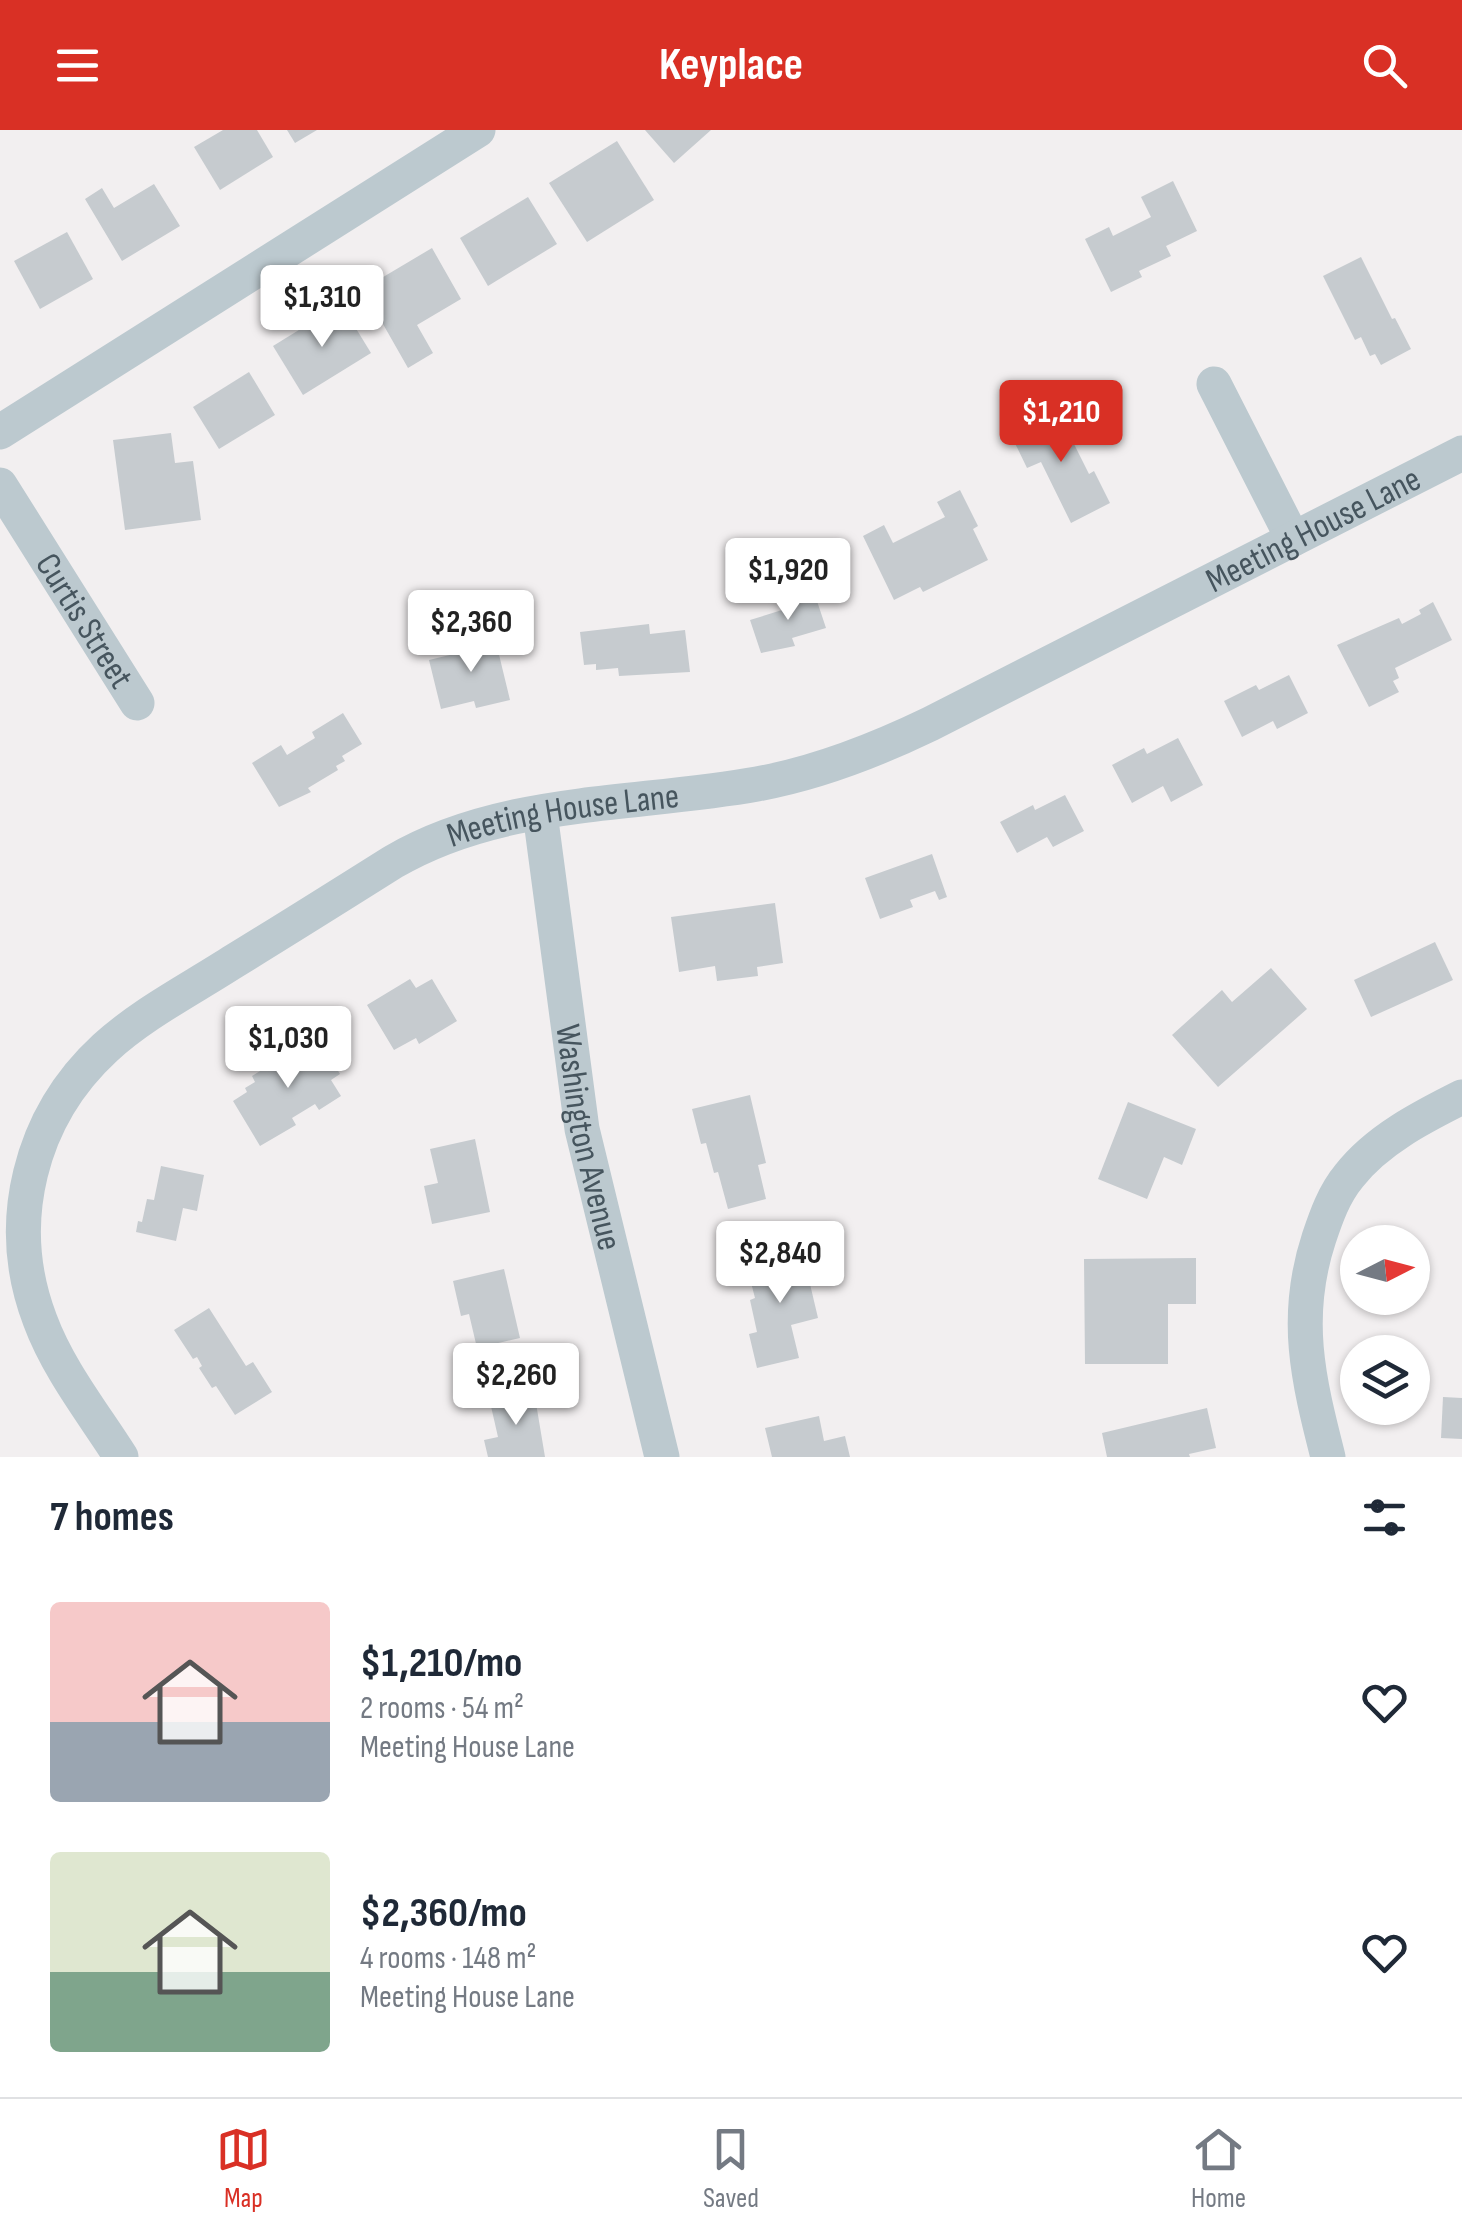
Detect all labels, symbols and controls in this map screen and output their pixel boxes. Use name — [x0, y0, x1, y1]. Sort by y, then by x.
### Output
icon: menu — [50, 38, 105, 93]
text: Keyplace — [659, 38, 803, 93]
icon: search — [1357, 38, 1412, 93]
pin: $1,310 — [241, 265, 403, 350]
text: $1,310 — [282, 278, 362, 317]
pin: $1,210 — [980, 380, 1142, 465]
text: $1,210 — [1022, 393, 1100, 432]
street label: Meeting House Lane — [1199, 458, 1428, 603]
pin: $1,920 — [707, 538, 869, 623]
street label: Curtis Street — [25, 546, 142, 697]
text: $1,920 — [747, 551, 829, 590]
pin: $2,360 — [390, 590, 552, 675]
text: $2,360 — [430, 603, 512, 642]
street label: Meeting House Lane — [441, 775, 681, 858]
pin: $1,030 — [207, 1006, 369, 1091]
text: $1,030 — [247, 1019, 329, 1058]
street label: Washington Avenue — [545, 1022, 631, 1255]
pin: $2,840 — [699, 1221, 861, 1306]
north arrow — [1340, 1225, 1430, 1315]
map controls — [1340, 1225, 1430, 1425]
text: $2,840 — [738, 1234, 822, 1273]
button: layers — [1340, 1335, 1430, 1425]
pin: $2,260 — [435, 1343, 597, 1428]
text: $2,260 — [475, 1356, 557, 1395]
icon: filters — [1357, 1490, 1412, 1545]
text: 7 homes — [50, 1492, 174, 1543]
text: $1,210/mo — [360, 1638, 522, 1689]
icon: home — [130, 1642, 250, 1762]
icon: heart — [1357, 1675, 1412, 1730]
text: 2 rooms · 54 m² — [360, 1689, 524, 1728]
text: Meeting House Lane — [360, 1728, 575, 1767]
text: $2,360/mo — [360, 1888, 527, 1939]
icon: home — [130, 1892, 250, 2012]
icon: heart — [1357, 1925, 1412, 1980]
text: 4 rooms · 148 m² — [360, 1939, 537, 1978]
text: Meeting House Lane — [360, 1978, 575, 2017]
tab: Map — [216, 2122, 271, 2215]
tab: Saved — [703, 2122, 759, 2215]
tab: Home — [1191, 2122, 1246, 2215]

